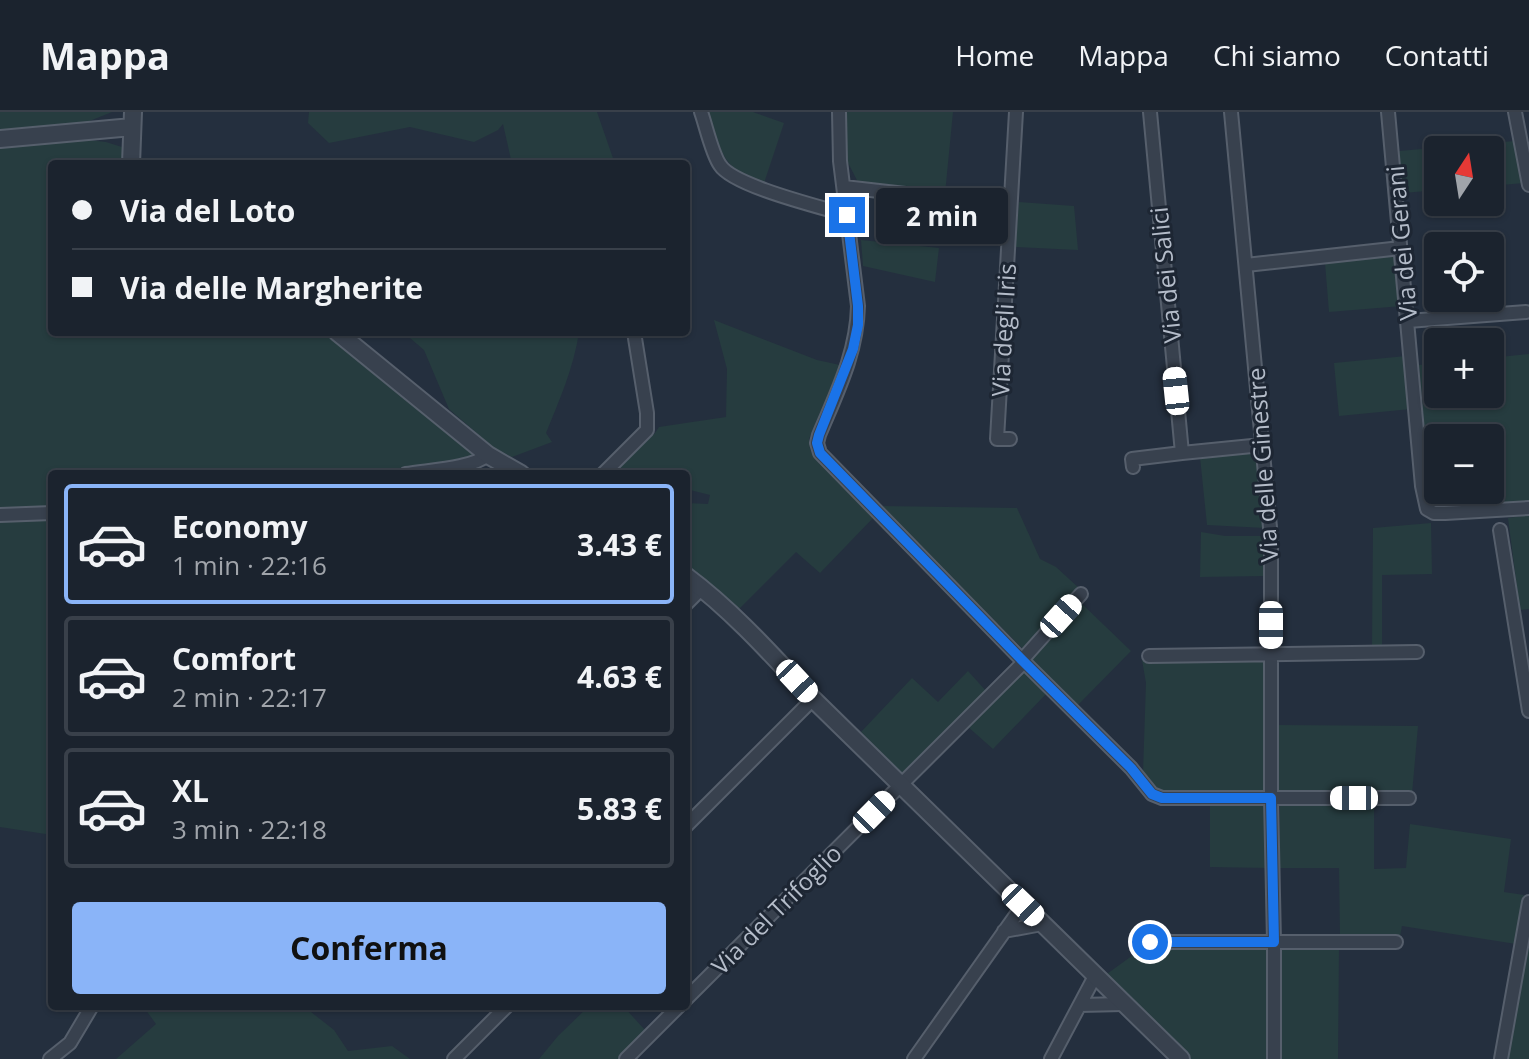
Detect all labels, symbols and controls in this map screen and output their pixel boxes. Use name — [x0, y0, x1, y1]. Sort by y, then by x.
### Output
text: Mappa — [40, 29, 170, 81]
text: Home — [955, 36, 1034, 74]
text: Mappa — [1078, 36, 1169, 74]
text: Chi siamo — [1213, 36, 1341, 74]
text: Contatti — [1385, 36, 1489, 74]
north arrow — [1424, 136, 1504, 216]
map controls — [1424, 136, 1504, 504]
street label: Via dei Gerani — [1378, 164, 1424, 322]
callout: 2 min — [875, 187, 1007, 243]
text: Via del Loto — [120, 190, 295, 231]
route end — [829, 197, 865, 233]
text: 2 min — [906, 198, 978, 234]
street label: Via dei Salici — [1141, 205, 1189, 345]
button: locate — [1424, 232, 1504, 312]
street label: Via degli Iris — [983, 262, 1023, 398]
text: Via delle Margherite — [120, 267, 423, 308]
button: + — [1424, 328, 1504, 408]
car — [1162, 366, 1190, 416]
street label: Via delle Ginestre — [1239, 367, 1285, 563]
button: − — [1424, 424, 1504, 504]
text: Economy — [172, 506, 308, 547]
icon: car — [76, 508, 148, 580]
text: 3.43 € — [577, 524, 662, 565]
text: 1 min · 22:16 — [172, 547, 327, 583]
car — [1036, 590, 1086, 642]
car — [1259, 601, 1283, 649]
text: Comfort — [172, 638, 296, 679]
icon: car — [76, 640, 148, 712]
car — [772, 655, 822, 707]
text: 4.63 € — [577, 656, 662, 697]
text: 2 min · 22:17 — [172, 679, 327, 715]
text: XL — [172, 770, 209, 811]
icon: car — [76, 772, 148, 844]
car — [1330, 786, 1378, 810]
car — [849, 787, 899, 837]
text: 5.83 € — [577, 788, 662, 829]
text: 3 min · 22:18 — [172, 811, 327, 847]
street label: Via del Trifoglio — [704, 837, 848, 981]
car — [997, 880, 1049, 930]
button: Conferma — [72, 902, 666, 994]
route start — [1132, 924, 1168, 960]

